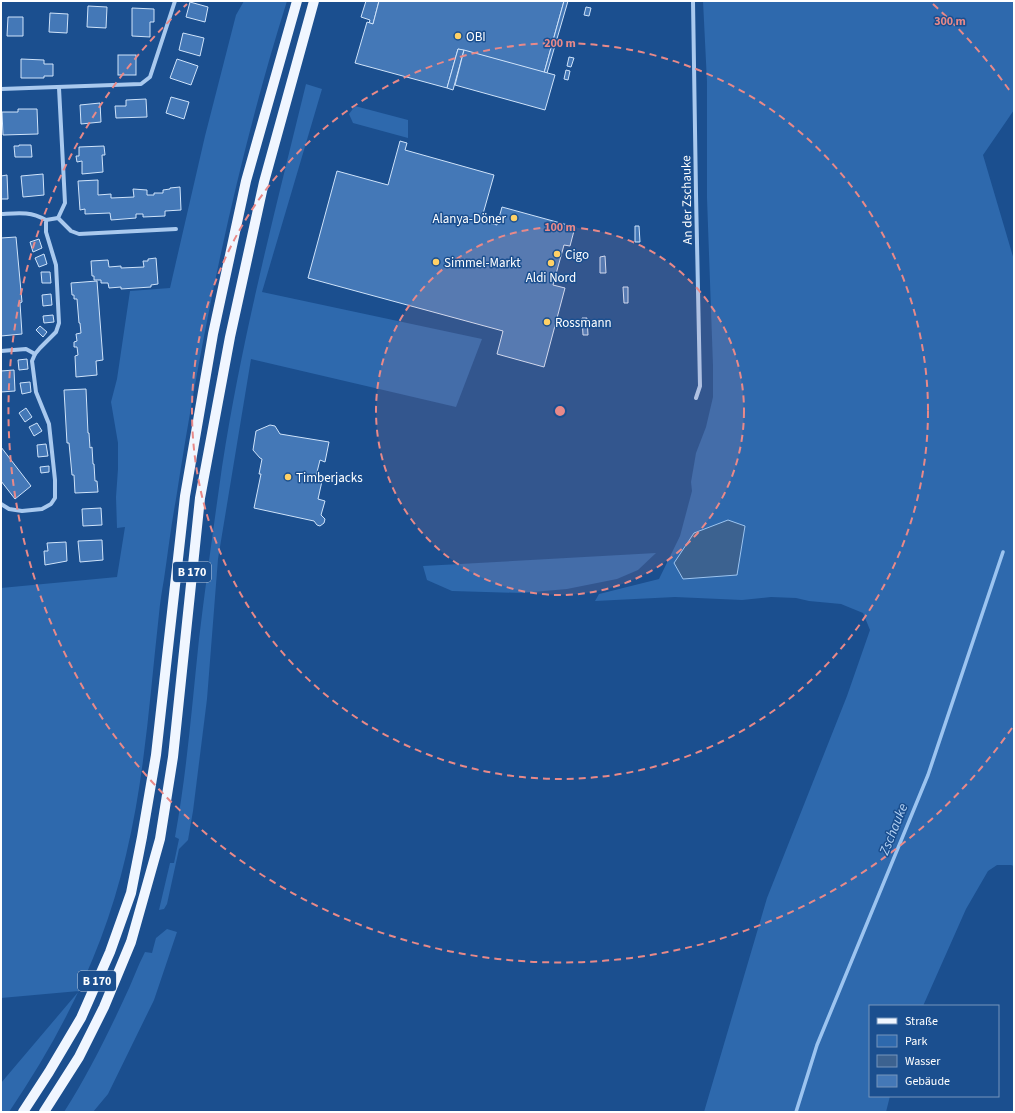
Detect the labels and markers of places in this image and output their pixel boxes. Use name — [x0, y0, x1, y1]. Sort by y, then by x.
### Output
place label: OBI — [466, 28, 486, 46]
marker: OBI — [453, 31, 463, 41]
place label: Alanya-Döner — [432, 210, 506, 228]
marker: Alanya-Döner — [509, 213, 519, 223]
place label: Cigo — [565, 246, 589, 264]
marker: Cigo — [552, 249, 562, 259]
place label: Simmel-Markt — [444, 254, 521, 272]
marker: Simmel-Markt — [431, 257, 441, 267]
marker: Aldi Nord — [546, 258, 556, 268]
place label: Aldi Nord — [526, 269, 576, 287]
place label: Rossmann — [555, 314, 612, 332]
marker: Rossmann — [542, 317, 552, 327]
centre of rings — [553, 404, 567, 418]
place label: Timberjacks — [296, 469, 363, 487]
marker: Timberjacks — [283, 472, 293, 482]

